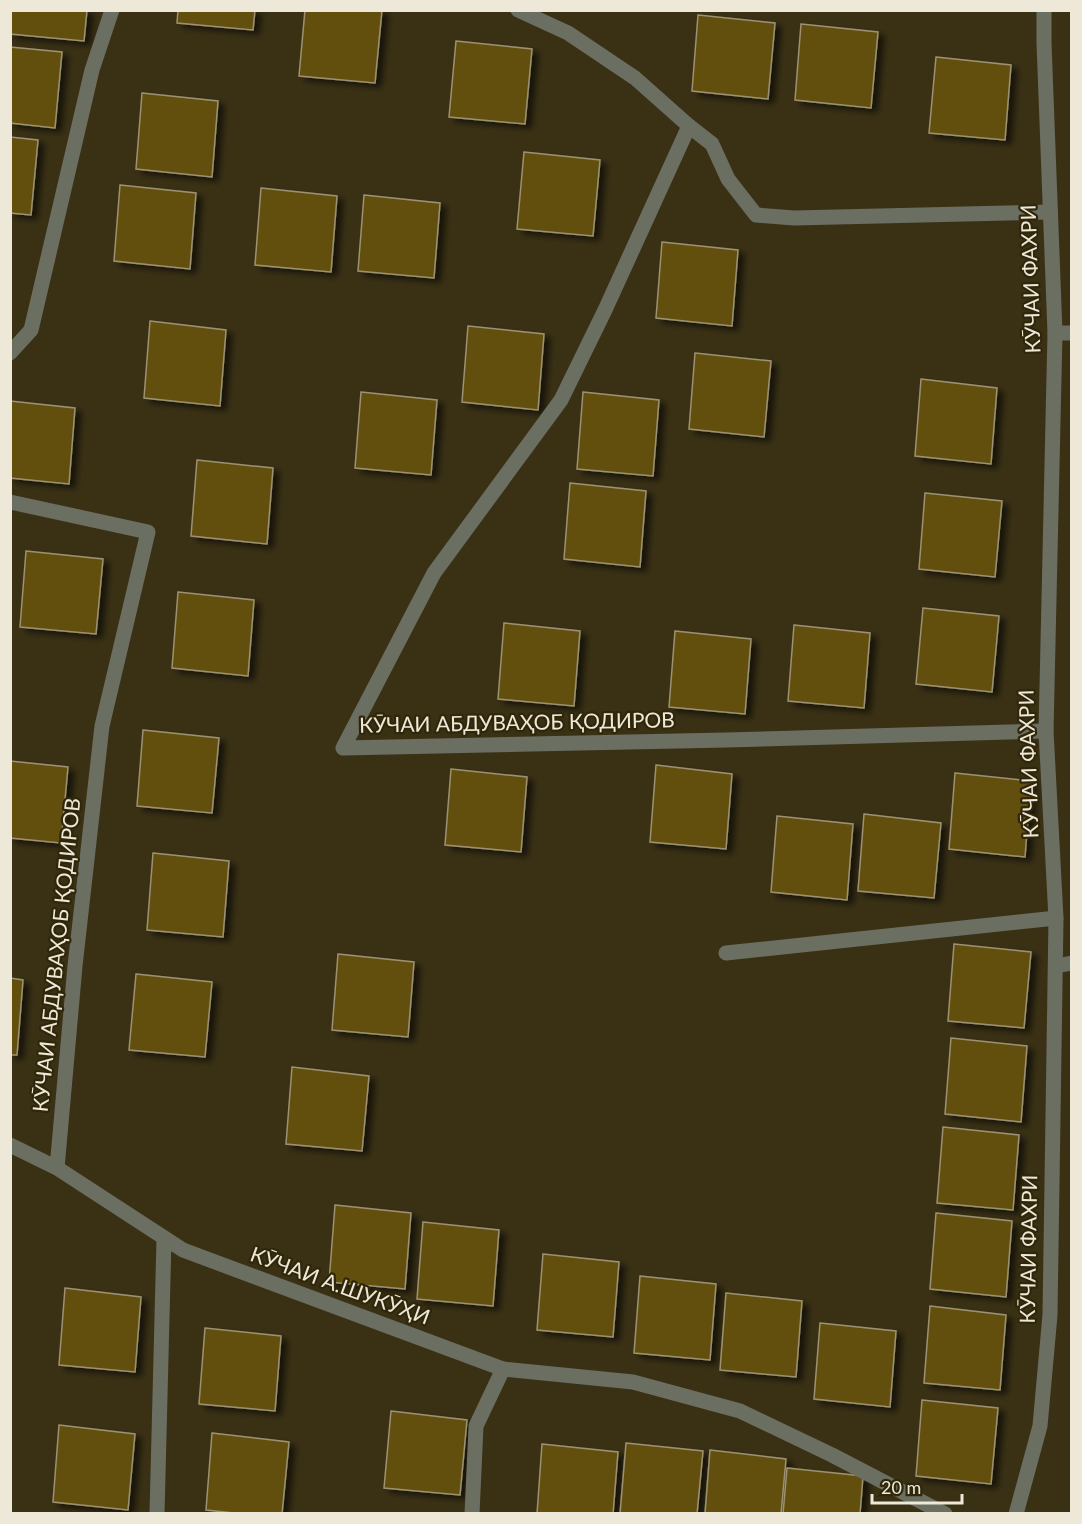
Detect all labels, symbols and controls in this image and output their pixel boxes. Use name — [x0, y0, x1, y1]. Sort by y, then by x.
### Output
street label: КӮЧАИ ФАХРИ — [1014, 204, 1045, 354]
street label: КӮЧАИ ФАХРИ — [1012, 689, 1043, 839]
street label: КӮЧАИ АБДУВАҲОБ ҚОДИРОВ — [359, 706, 675, 737]
street label: КӮЧАИ АБДУВАҲОБ ҚОДИРОВ — [27, 797, 84, 1113]
street label: КӮЧАИ ФАХРИ — [1014, 1174, 1041, 1324]
street label: КӮЧАИ А.ШУКӮҲИ — [247, 1240, 434, 1329]
scale bar — [872, 1467, 962, 1505]
text: 20 m — [881, 1476, 921, 1498]

